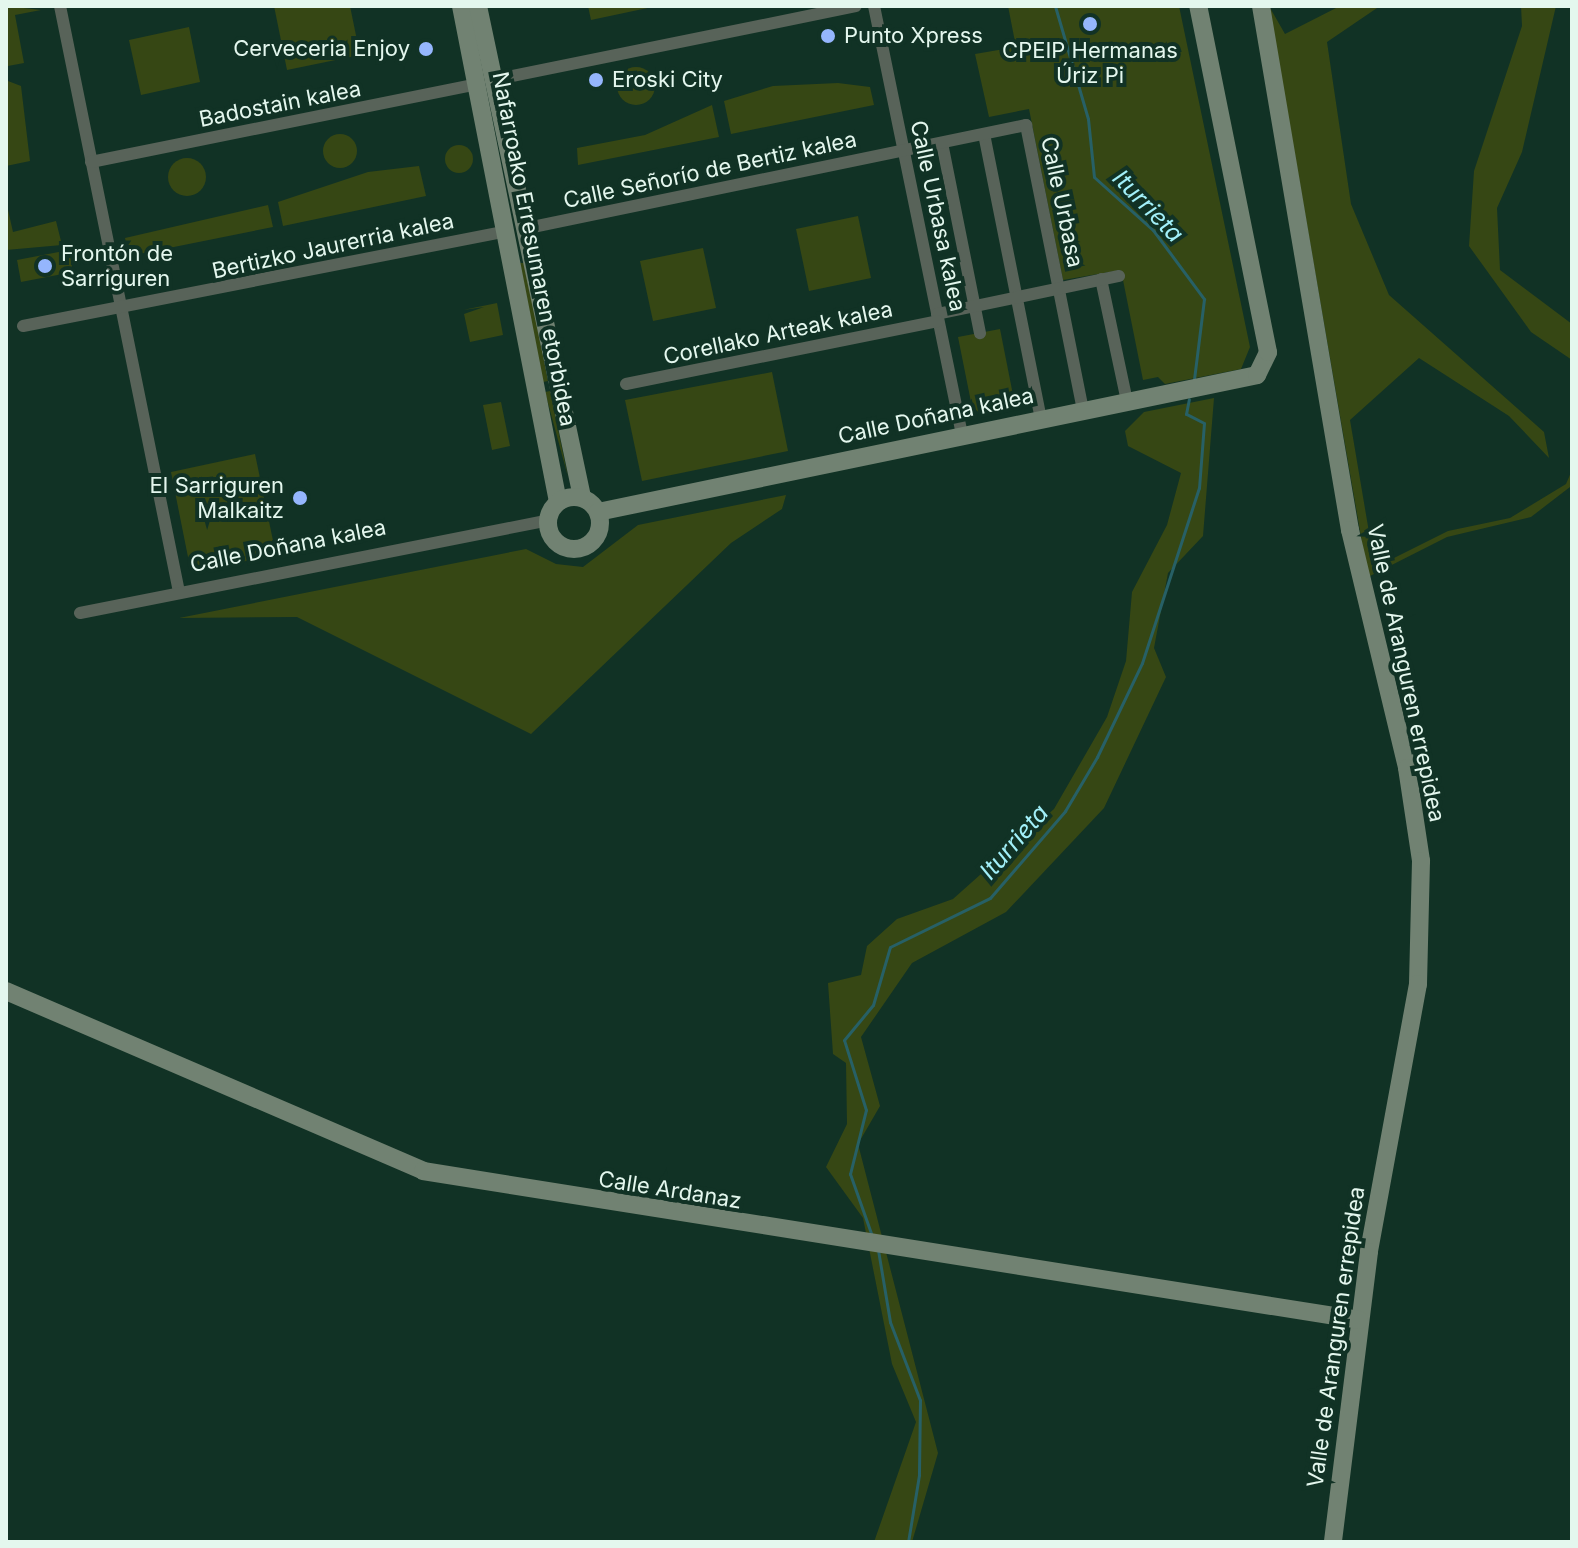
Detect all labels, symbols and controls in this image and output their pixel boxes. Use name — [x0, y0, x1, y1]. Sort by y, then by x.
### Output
marker: CPEIP Hermanas Úriz Pi — [1081, 15, 1099, 33]
place label: Punto Xpress — [844, 23, 983, 49]
marker: Punto Xpress — [819, 27, 837, 45]
place label: Cerveceria Enjoy — [233, 36, 410, 62]
place label: CPEIP Hermanas Úriz Pi — [1002, 37, 1178, 88]
marker: Cerveceria Enjoy — [417, 40, 435, 58]
place label: Eroski City — [612, 67, 723, 93]
street label: Nafarroako Erresumaren etorbidea — [487, 70, 581, 428]
marker: Eroski City — [587, 71, 605, 89]
street label: Badostain kalea — [197, 75, 363, 133]
street label: Calle Urbasa kalea — [905, 118, 971, 314]
street label: Calle Señorío de Bertiz kalea — [561, 126, 859, 214]
street label: Calle Urbasa — [1035, 134, 1089, 270]
water label: Iturrieta — [1106, 164, 1190, 248]
street label: Bertizko Jaurerria kalea — [210, 207, 456, 285]
place label: Frontón de Sarriguren — [61, 240, 173, 292]
marker: Frontón de Sarriguren — [36, 257, 54, 275]
street label: Corellako Arteak kalea — [661, 296, 895, 370]
street label: Calle Doñana kalea — [836, 382, 1036, 450]
place label: EI Sarriguren Malkaitz — [149, 472, 284, 524]
marker: EI Sarriguren Malkaitz — [291, 489, 309, 507]
street label: Calle Doñana kalea — [188, 514, 388, 578]
street label: Valle de Aranguren errepidea — [1362, 522, 1450, 824]
water label: Iturrieta — [974, 799, 1054, 885]
street label: Calle Ardanaz — [597, 1166, 743, 1214]
street label: Valle de Aranguren errepidea — [1302, 1185, 1370, 1489]

